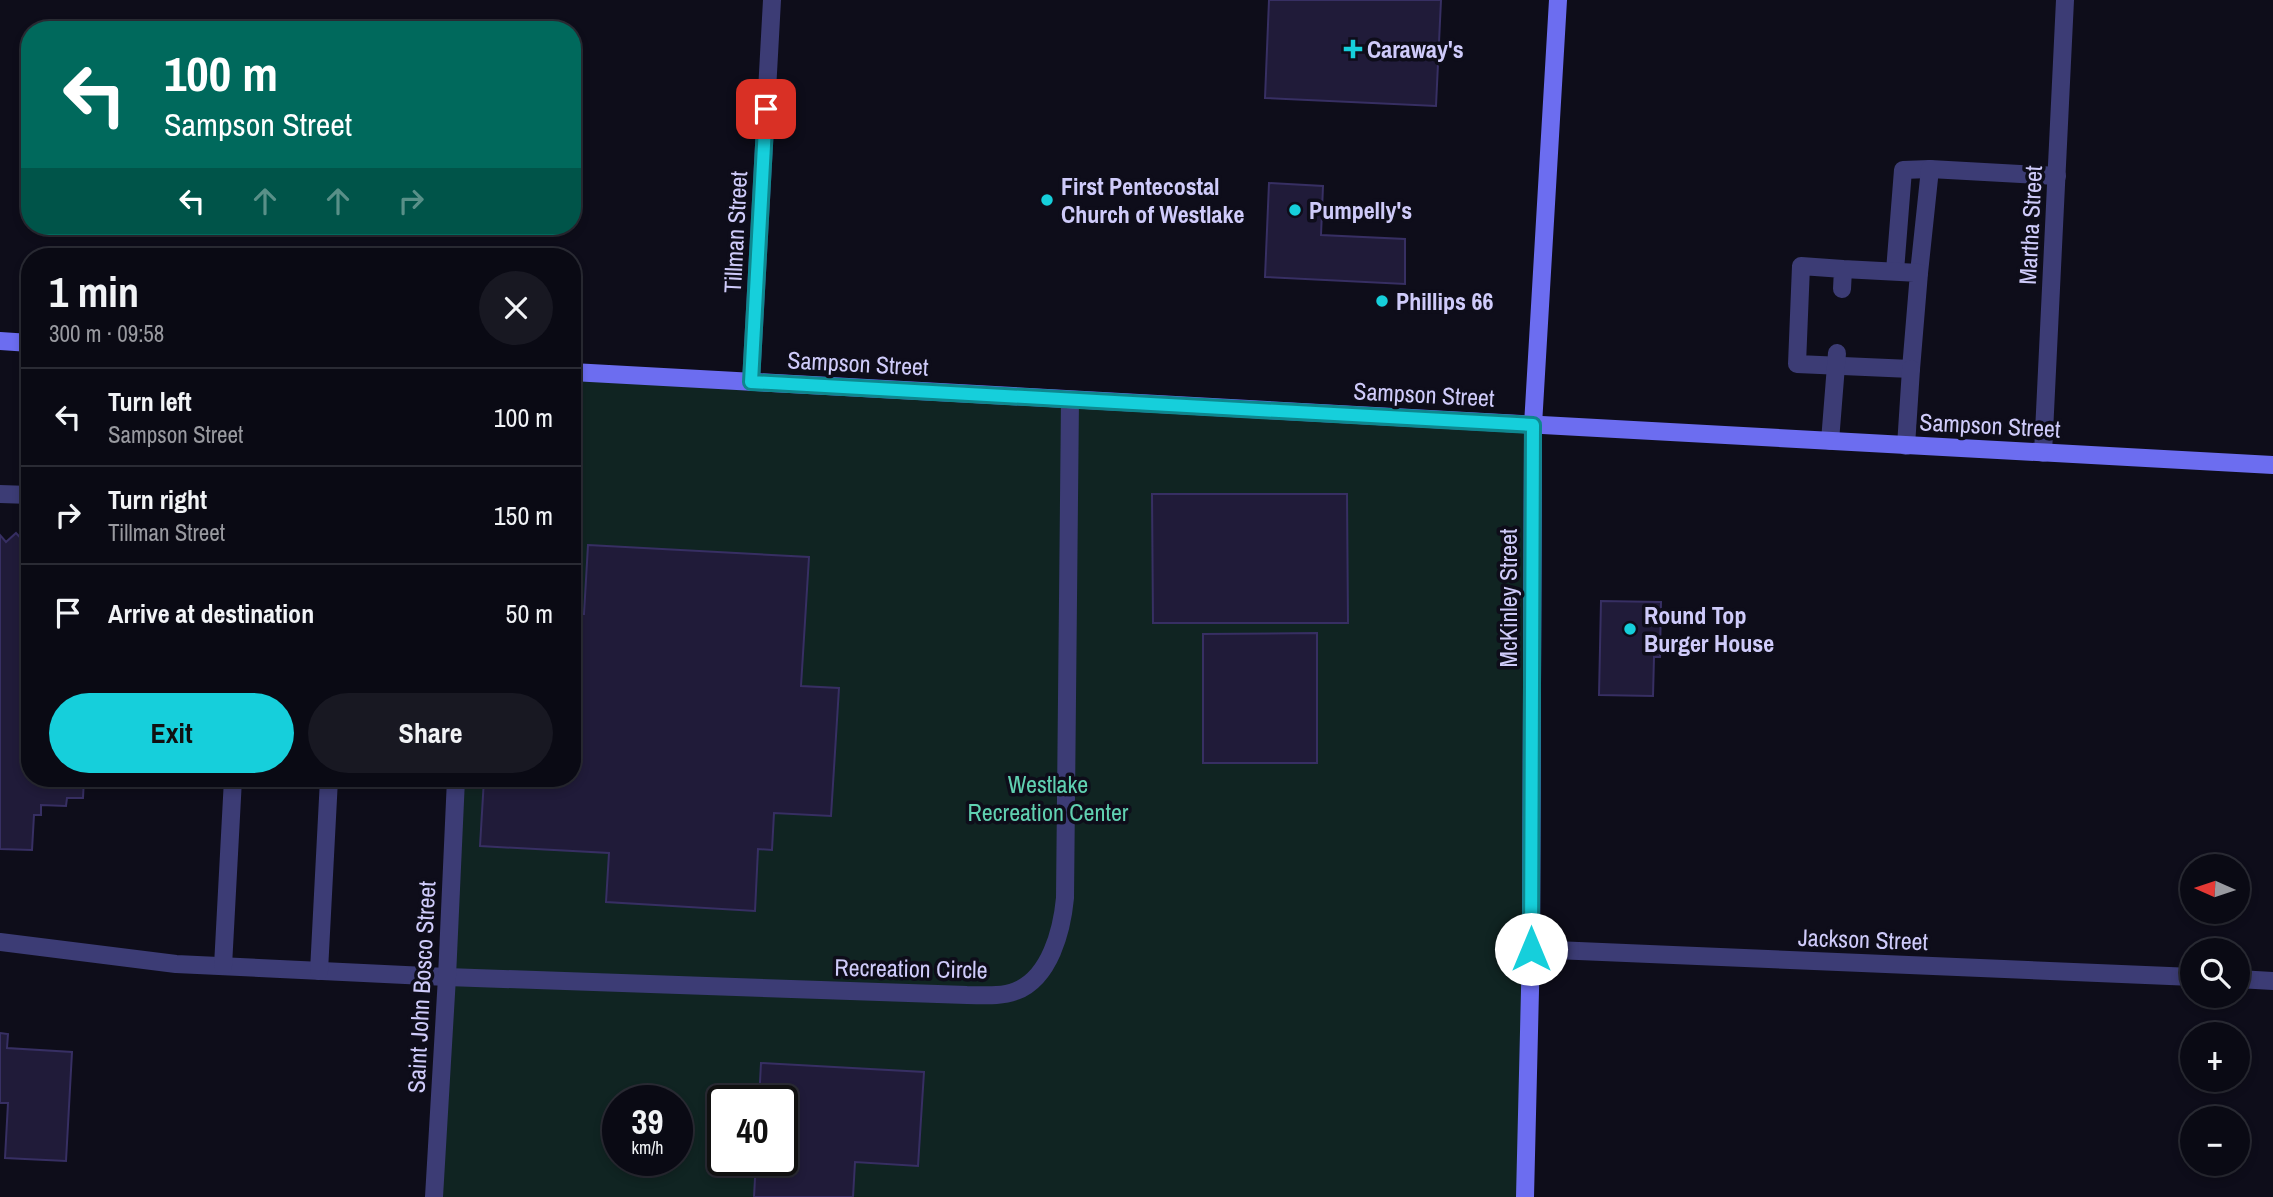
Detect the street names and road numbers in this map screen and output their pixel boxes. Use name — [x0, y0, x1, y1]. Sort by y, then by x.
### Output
street label: Martha Street — [2011, 164, 2049, 285]
street label: Tillman Street — [716, 170, 754, 294]
street label: Sampson Street — [787, 343, 930, 383]
street label: Sampson Street — [1353, 374, 1496, 414]
street label: Sampson Street — [1919, 405, 2062, 445]
street label: McKinley Street — [1492, 528, 1524, 667]
street label: Saint John Bosco Street — [399, 880, 443, 1094]
street label: Jackson Street — [1797, 921, 1929, 957]
street label: Recreation Circle — [834, 951, 988, 985]

